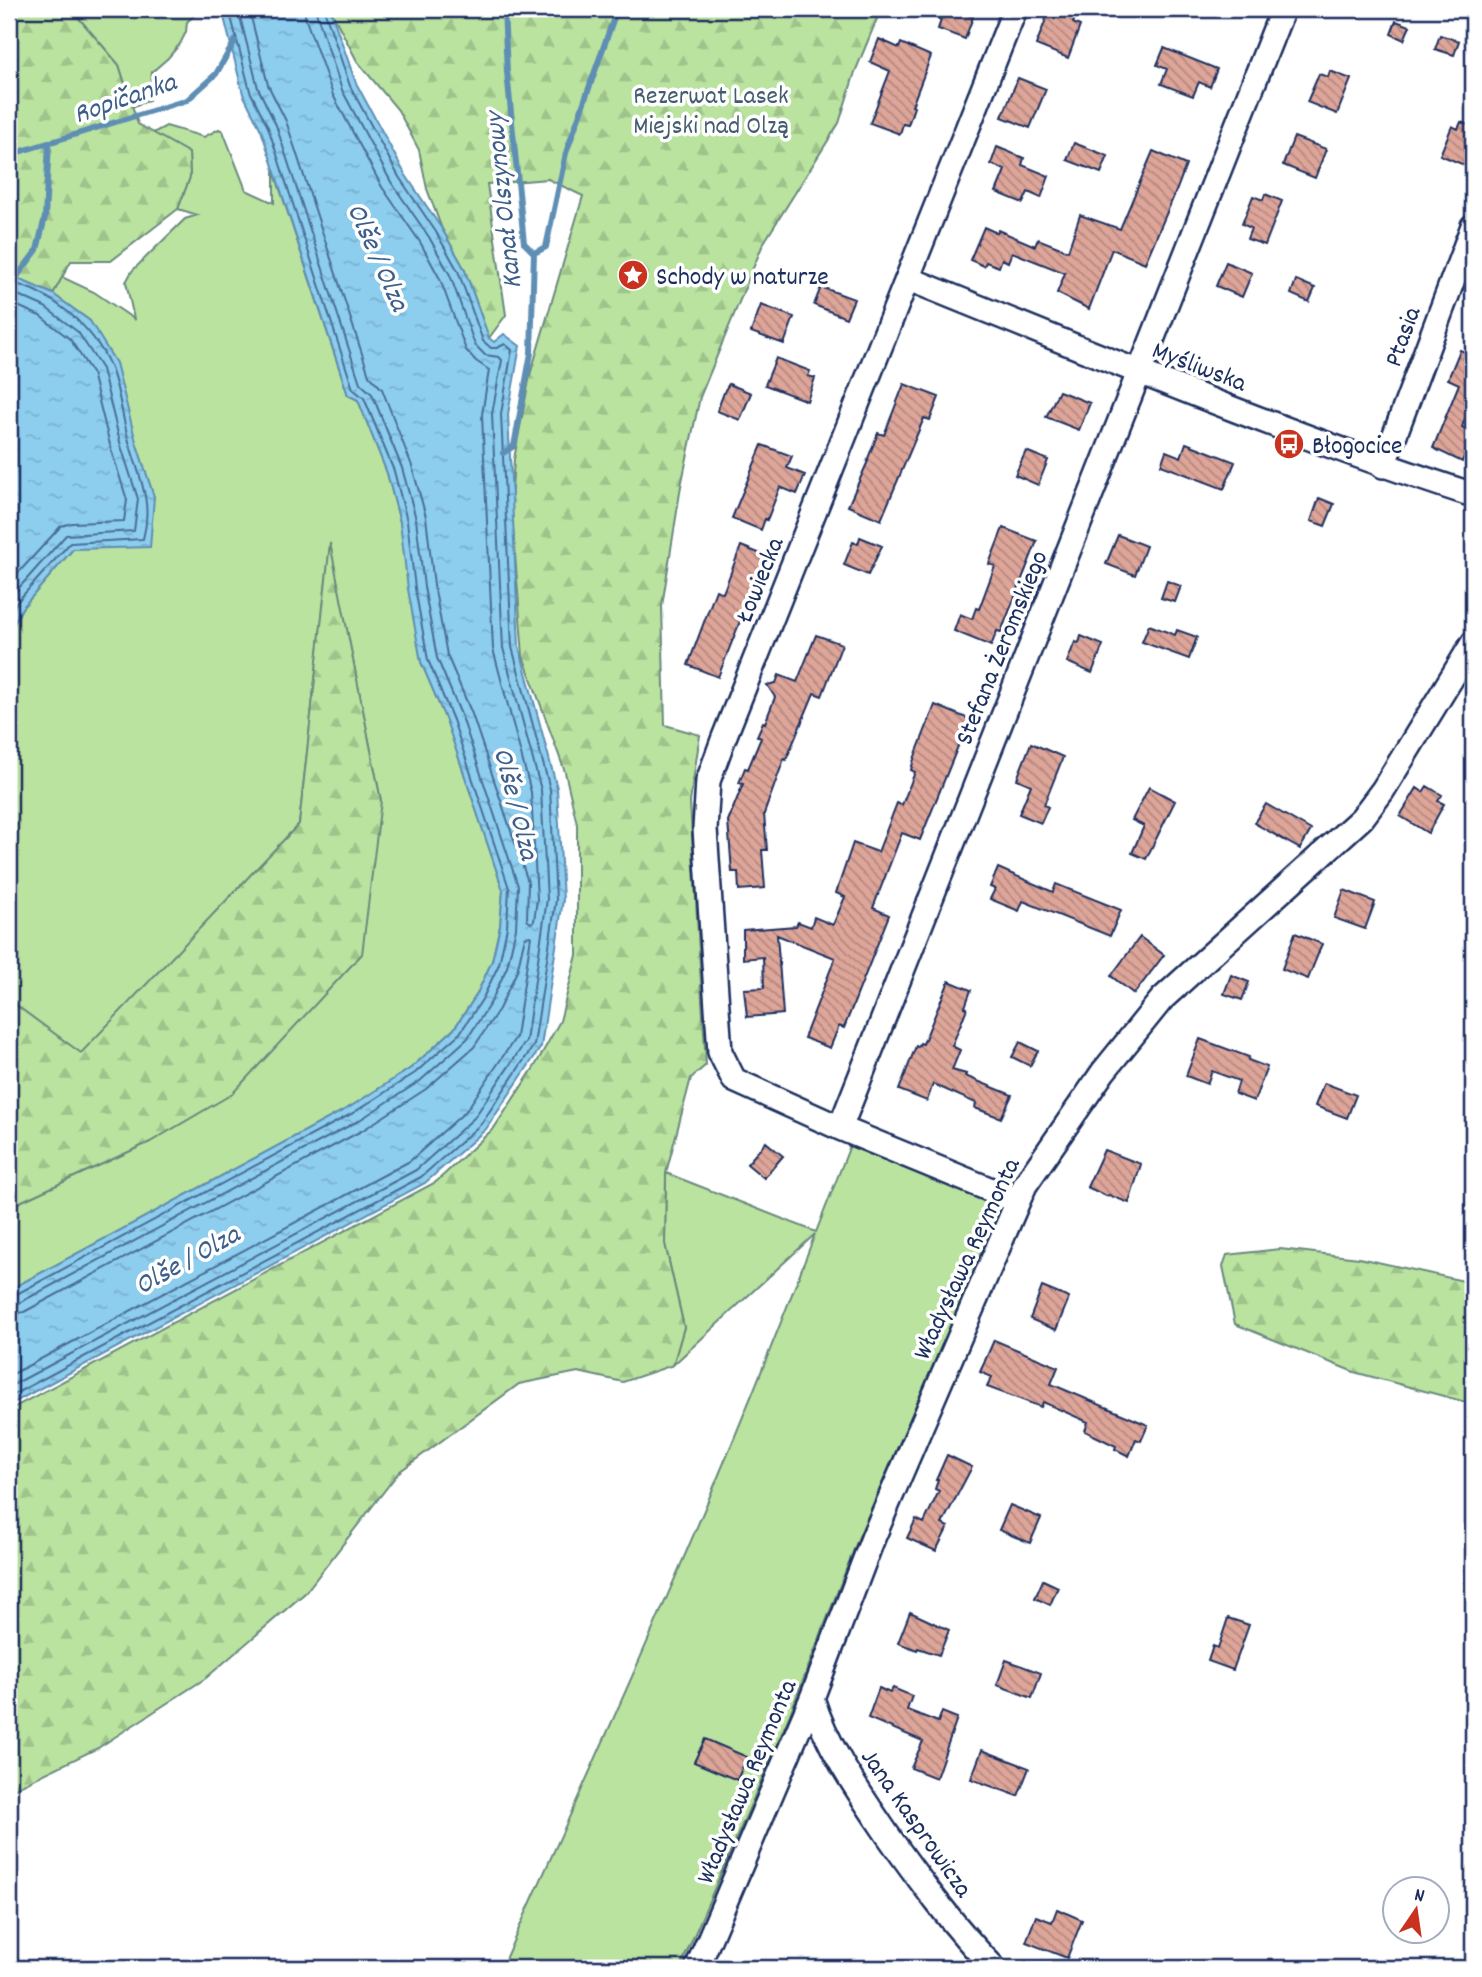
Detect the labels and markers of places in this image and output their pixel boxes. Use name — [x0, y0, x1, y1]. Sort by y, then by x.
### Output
place icon: Schody w naturze — [616, 258, 650, 292]
place label: Schody w naturze — [656, 260, 829, 297]
bus stop icon: Błogocice — [1272, 427, 1306, 461]
place label: Błogocice — [1312, 429, 1403, 466]

